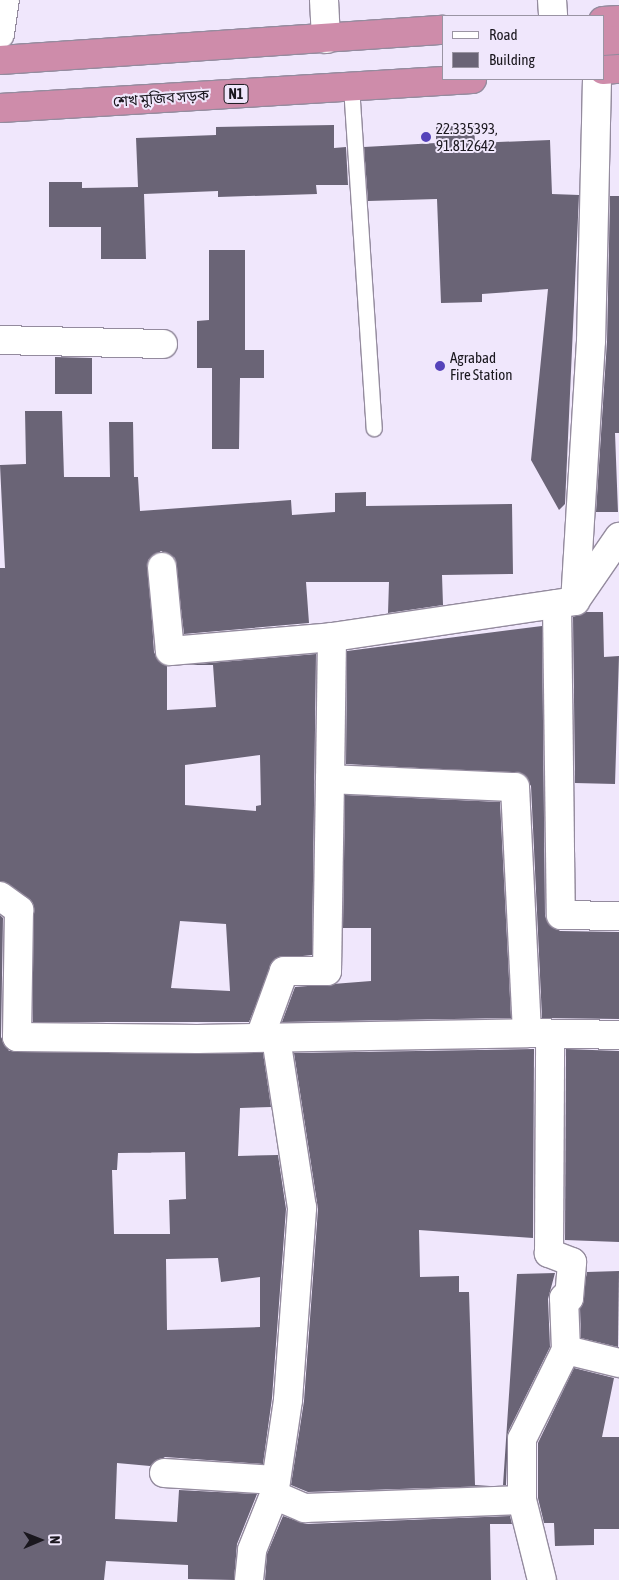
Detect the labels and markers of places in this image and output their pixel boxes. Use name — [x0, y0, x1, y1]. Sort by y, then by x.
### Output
place label: 22.335393, 91.812642 — [436, 119, 498, 154]
marker: 22.335393, 91.812642 — [420, 131, 432, 143]
place label: Agrabad Fire Station — [450, 348, 512, 383]
marker: Agrabad Fire Station — [434, 360, 446, 372]

